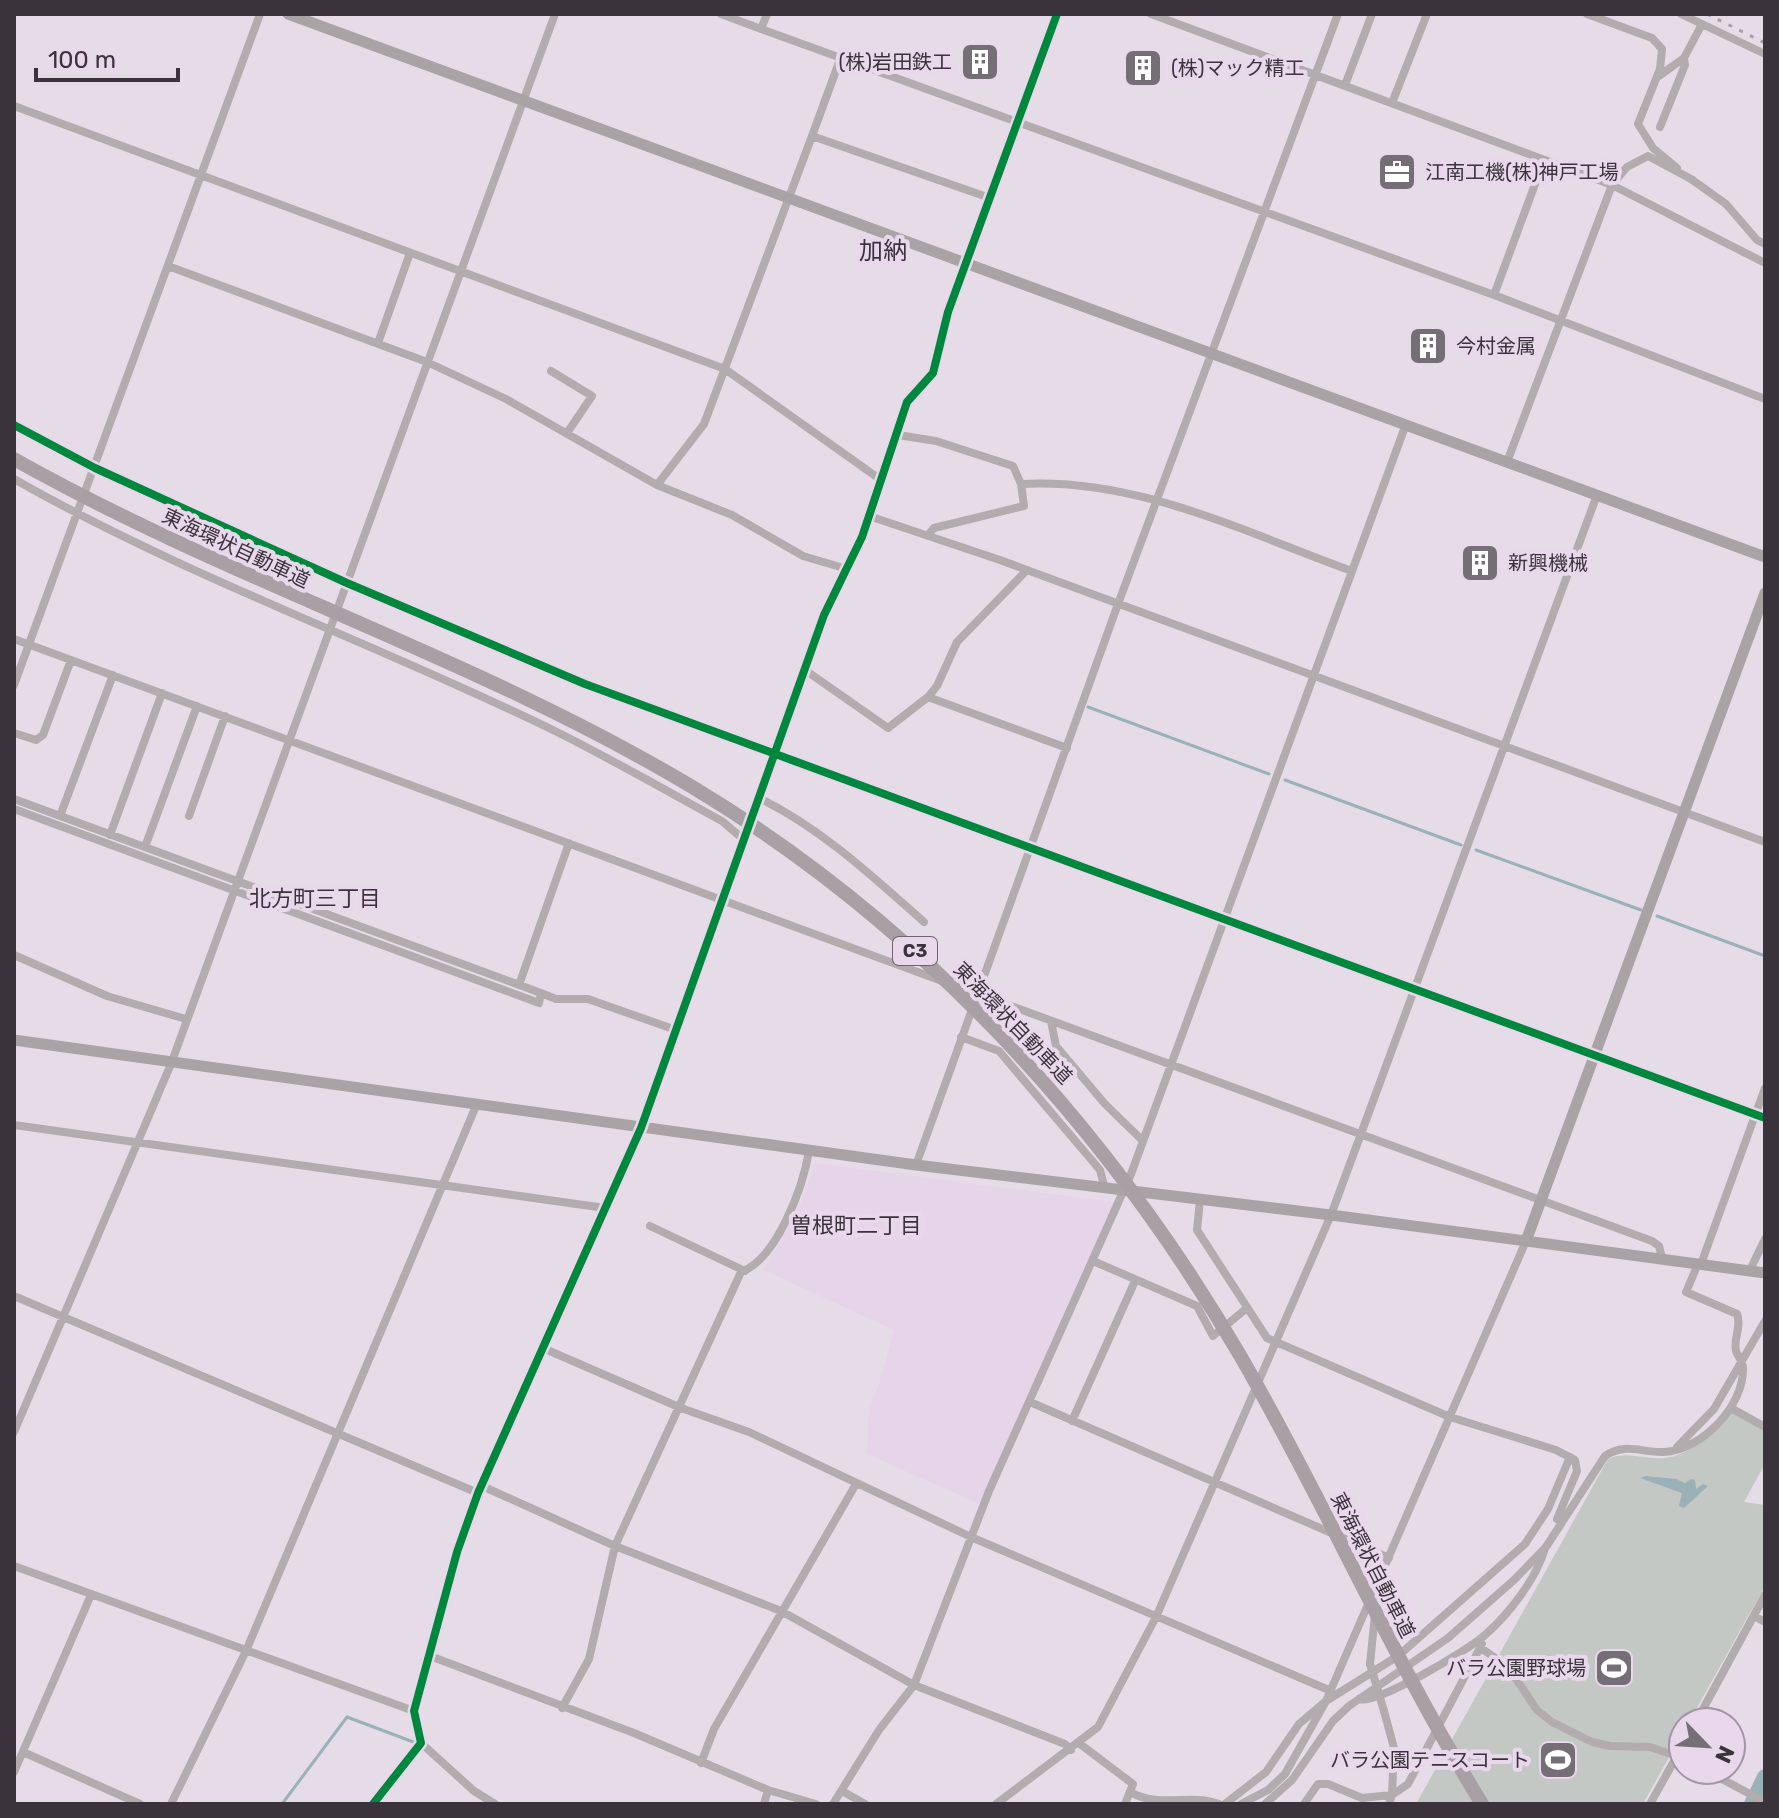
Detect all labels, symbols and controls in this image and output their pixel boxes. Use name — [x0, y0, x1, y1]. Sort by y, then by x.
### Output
scale bar — [36, 32, 178, 82]
building icon: (株)岩田鉄工 — [959, 41, 1001, 83]
text: 100 m — [48, 46, 116, 74]
building icon: (株)マック精工 — [1122, 47, 1164, 89]
place label: (株)岩田鉄工 — [838, 50, 952, 74]
place label: (株)マック精工 — [1171, 56, 1305, 80]
office icon: 江南工機(株)神戸工場 — [1376, 151, 1418, 193]
place label: 江南工機(株)神戸工場 — [1425, 160, 1619, 184]
district label: 加納 — [859, 237, 907, 265]
building icon: 今村金属 — [1407, 325, 1449, 367]
place label: 今村金属 — [1456, 334, 1536, 358]
street label: 東海環状自動車道 — [158, 503, 314, 593]
building icon: 新興機械 — [1459, 542, 1501, 584]
place label: 新興機械 — [1508, 551, 1588, 575]
district label: 北方町三丁目 — [249, 885, 381, 912]
road number: C3 — [893, 937, 937, 965]
street label: 東海環状自動車道 — [949, 957, 1077, 1089]
district label: 曽根町二丁目 — [790, 1212, 922, 1239]
street label: 東海環状自動車道 — [1326, 1488, 1420, 1642]
sports icon: バラ公園野球場 — [1593, 1647, 1635, 1689]
place label: バラ公園野球場 — [1446, 1656, 1586, 1680]
north arrow — [1667, 1706, 1747, 1786]
sports icon: バラ公園テニスコート — [1537, 1739, 1579, 1781]
text: N — [1709, 1741, 1740, 1767]
place label: バラ公園テニスコート — [1330, 1748, 1530, 1772]

